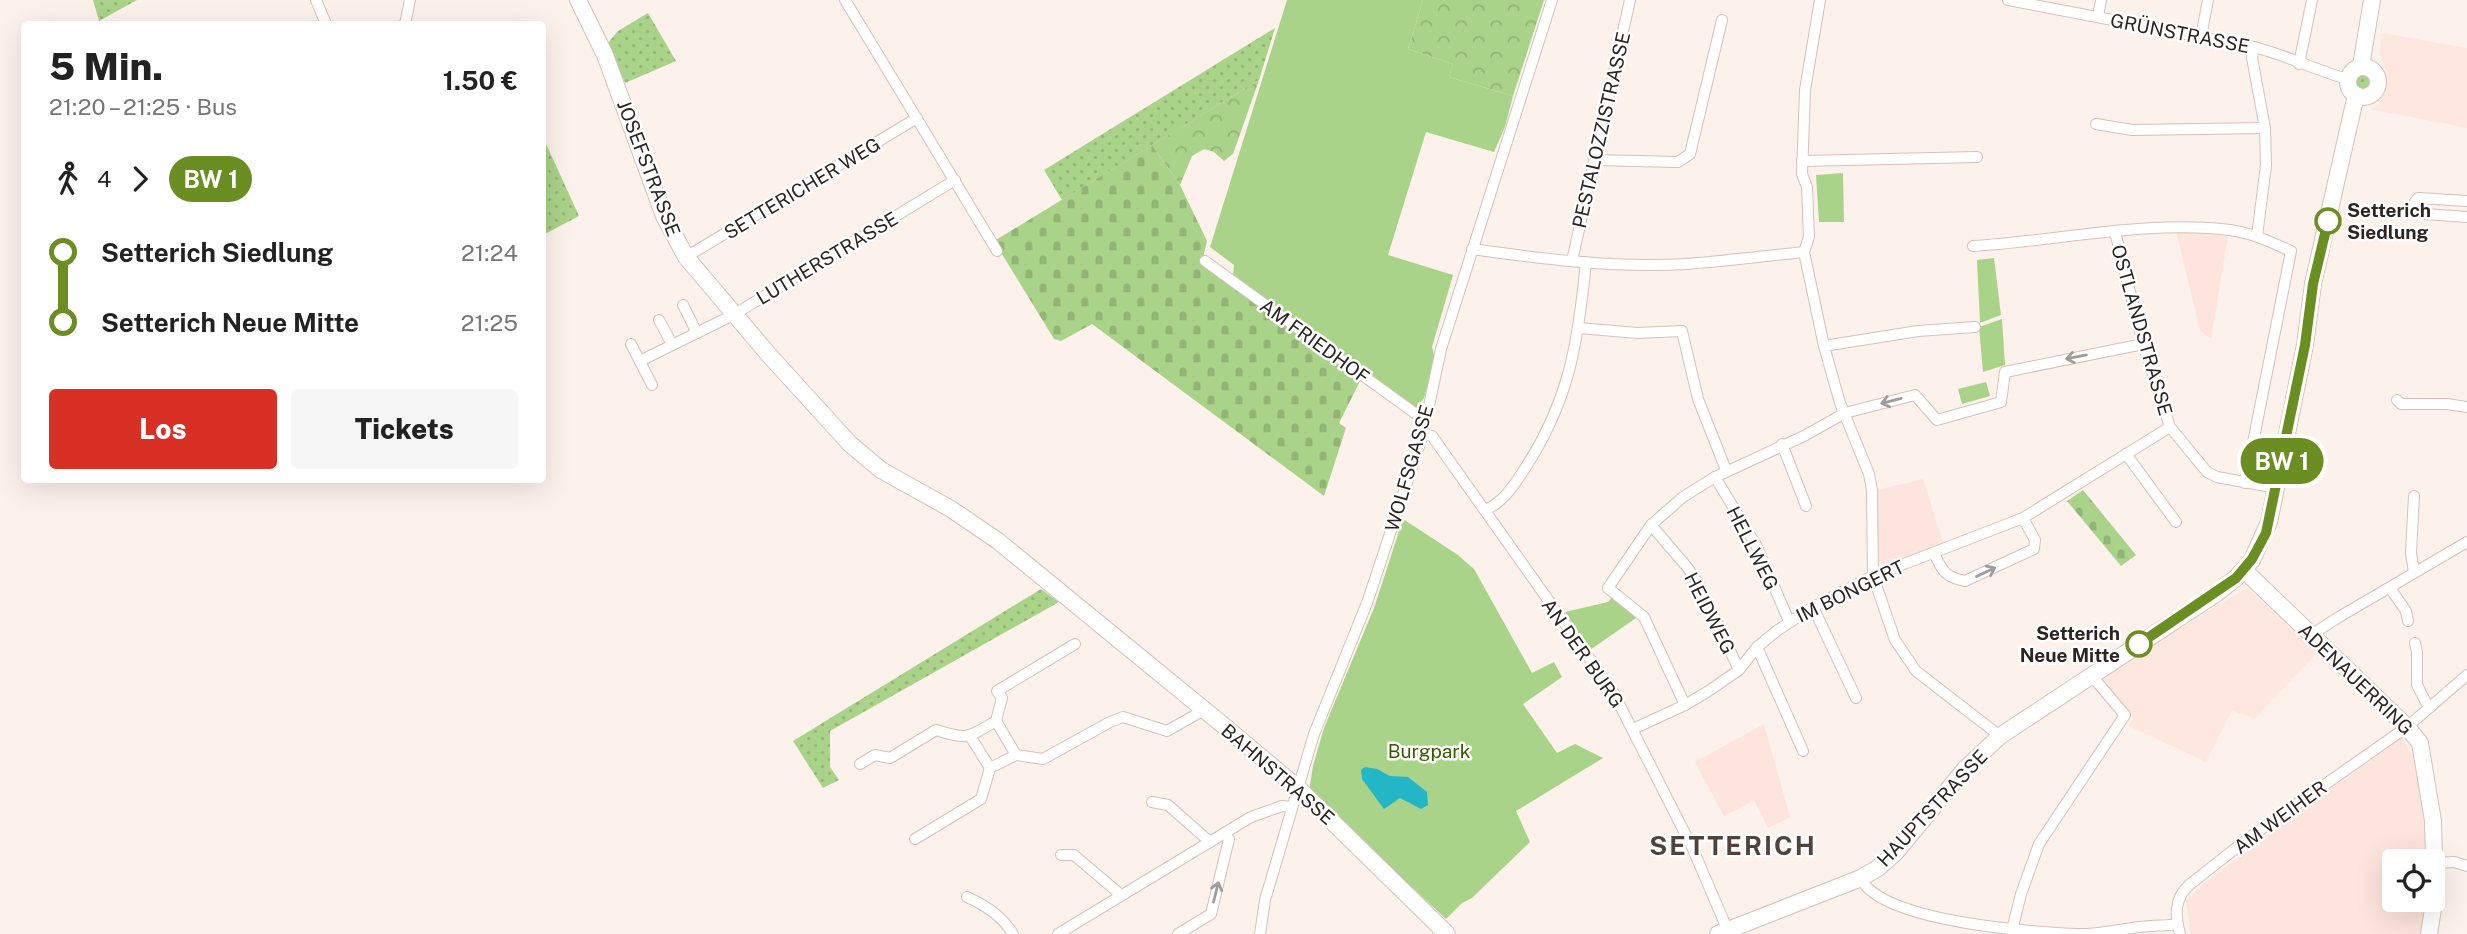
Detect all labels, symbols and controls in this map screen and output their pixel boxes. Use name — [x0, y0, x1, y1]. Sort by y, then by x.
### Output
street label: GRÜNSTRASSE — [2109, 9, 2251, 57]
street label: PESTALOZZISTRASSE — [1568, 30, 1634, 230]
text: 5 Min. — [49, 44, 163, 89]
text: 1.50 € — [443, 65, 518, 96]
text: 21:20 – 21:25 · Bus — [49, 93, 237, 120]
street label: JOSEFSTRASSE — [613, 97, 685, 239]
street label: SETTERICHER WEG — [720, 133, 884, 243]
icon: walk — [49, 160, 87, 198]
icon: forward — [121, 160, 159, 198]
text: 4 — [97, 165, 111, 192]
text: BW 1 — [183, 165, 238, 193]
place label: Setterich Siedlung — [2347, 199, 2431, 243]
street label: LUTHERSTRASSE — [752, 207, 902, 309]
marker: Setterich Siedlung — [2315, 208, 2341, 234]
text: Setterich Siedlung — [101, 237, 333, 268]
text: 21:24 — [461, 239, 518, 266]
street label: OSTLANDSTRASSE — [2107, 242, 2177, 418]
street label: AM FRIEDHOF — [1256, 294, 1374, 388]
text: Setterich Neue Mitte — [101, 307, 359, 338]
text: 21:25 — [461, 309, 518, 336]
one-way arrow — [2065, 351, 2088, 364]
button: Los — [49, 389, 277, 469]
button: Tickets — [291, 389, 518, 469]
one-way arrow — [1880, 395, 1903, 408]
street label: WOLFSGASSE — [1380, 402, 1438, 534]
line badge: BW 1 — [2233, 438, 2331, 484]
text: BW 1 — [2255, 447, 2309, 475]
street label: HELLWEG — [1723, 502, 1783, 594]
street label: IM BONGERT — [1792, 555, 1908, 627]
one-way arrow — [1975, 564, 1996, 578]
street label: HEIDWEG — [1680, 569, 1740, 657]
street label: AN DER BURG — [1537, 594, 1629, 712]
street label: ADENAUERRING — [2294, 619, 2418, 739]
place label: Setterich Neue Mitte — [2020, 622, 2120, 666]
marker: Setterich Neue Mitte — [2126, 631, 2152, 657]
street label: BAHNSTRASSE — [1217, 719, 1339, 829]
park label: Burgpark — [1388, 740, 1471, 762]
street label: HAUPTSTRASSE — [1872, 745, 1992, 871]
street label: AM WEIHER — [2229, 776, 2331, 858]
district label: SETTERICH — [1649, 830, 1817, 861]
map controls — [2382, 849, 2445, 912]
button: locate — [2382, 849, 2445, 912]
one-way arrow — [1210, 881, 1223, 904]

